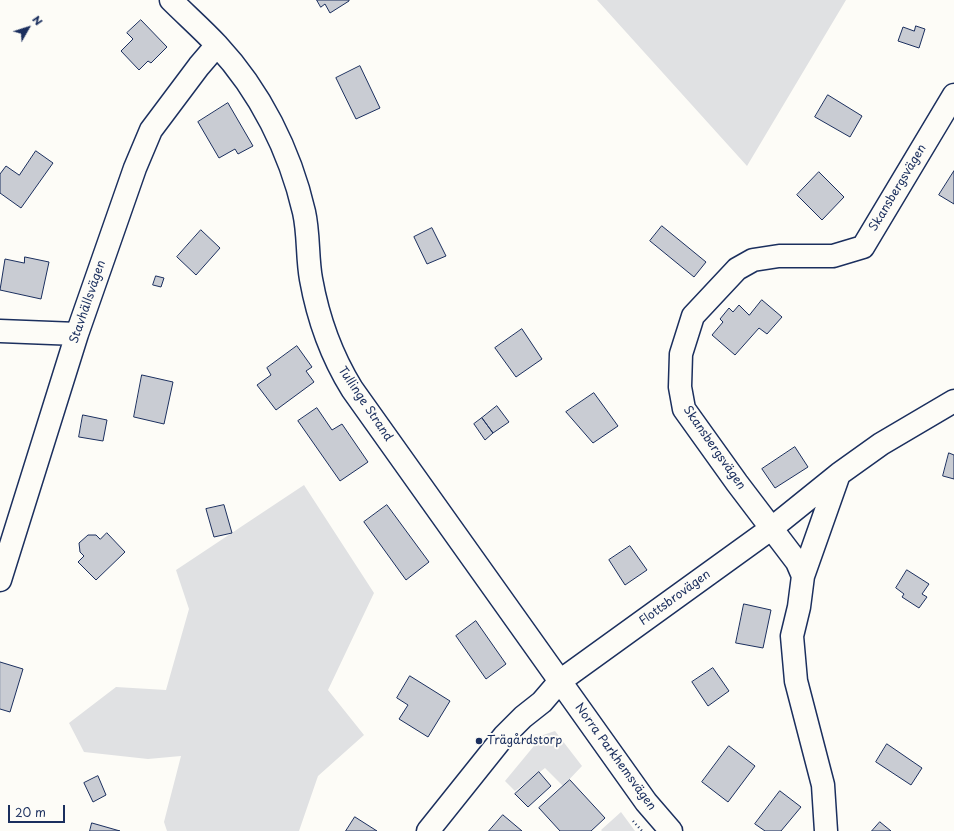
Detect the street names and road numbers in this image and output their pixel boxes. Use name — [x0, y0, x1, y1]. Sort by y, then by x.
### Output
street label: Skansbergsvägen — [866, 142, 930, 234]
street label: Stavhällsvägen — [67, 258, 109, 346]
street label: Tullinge Strand — [335, 364, 395, 444]
street label: Skansbergsvägen — [680, 403, 748, 493]
street label: Flottsbrovägen — [637, 567, 713, 629]
street label: Norra Parkhemsvägen — [571, 701, 659, 813]

